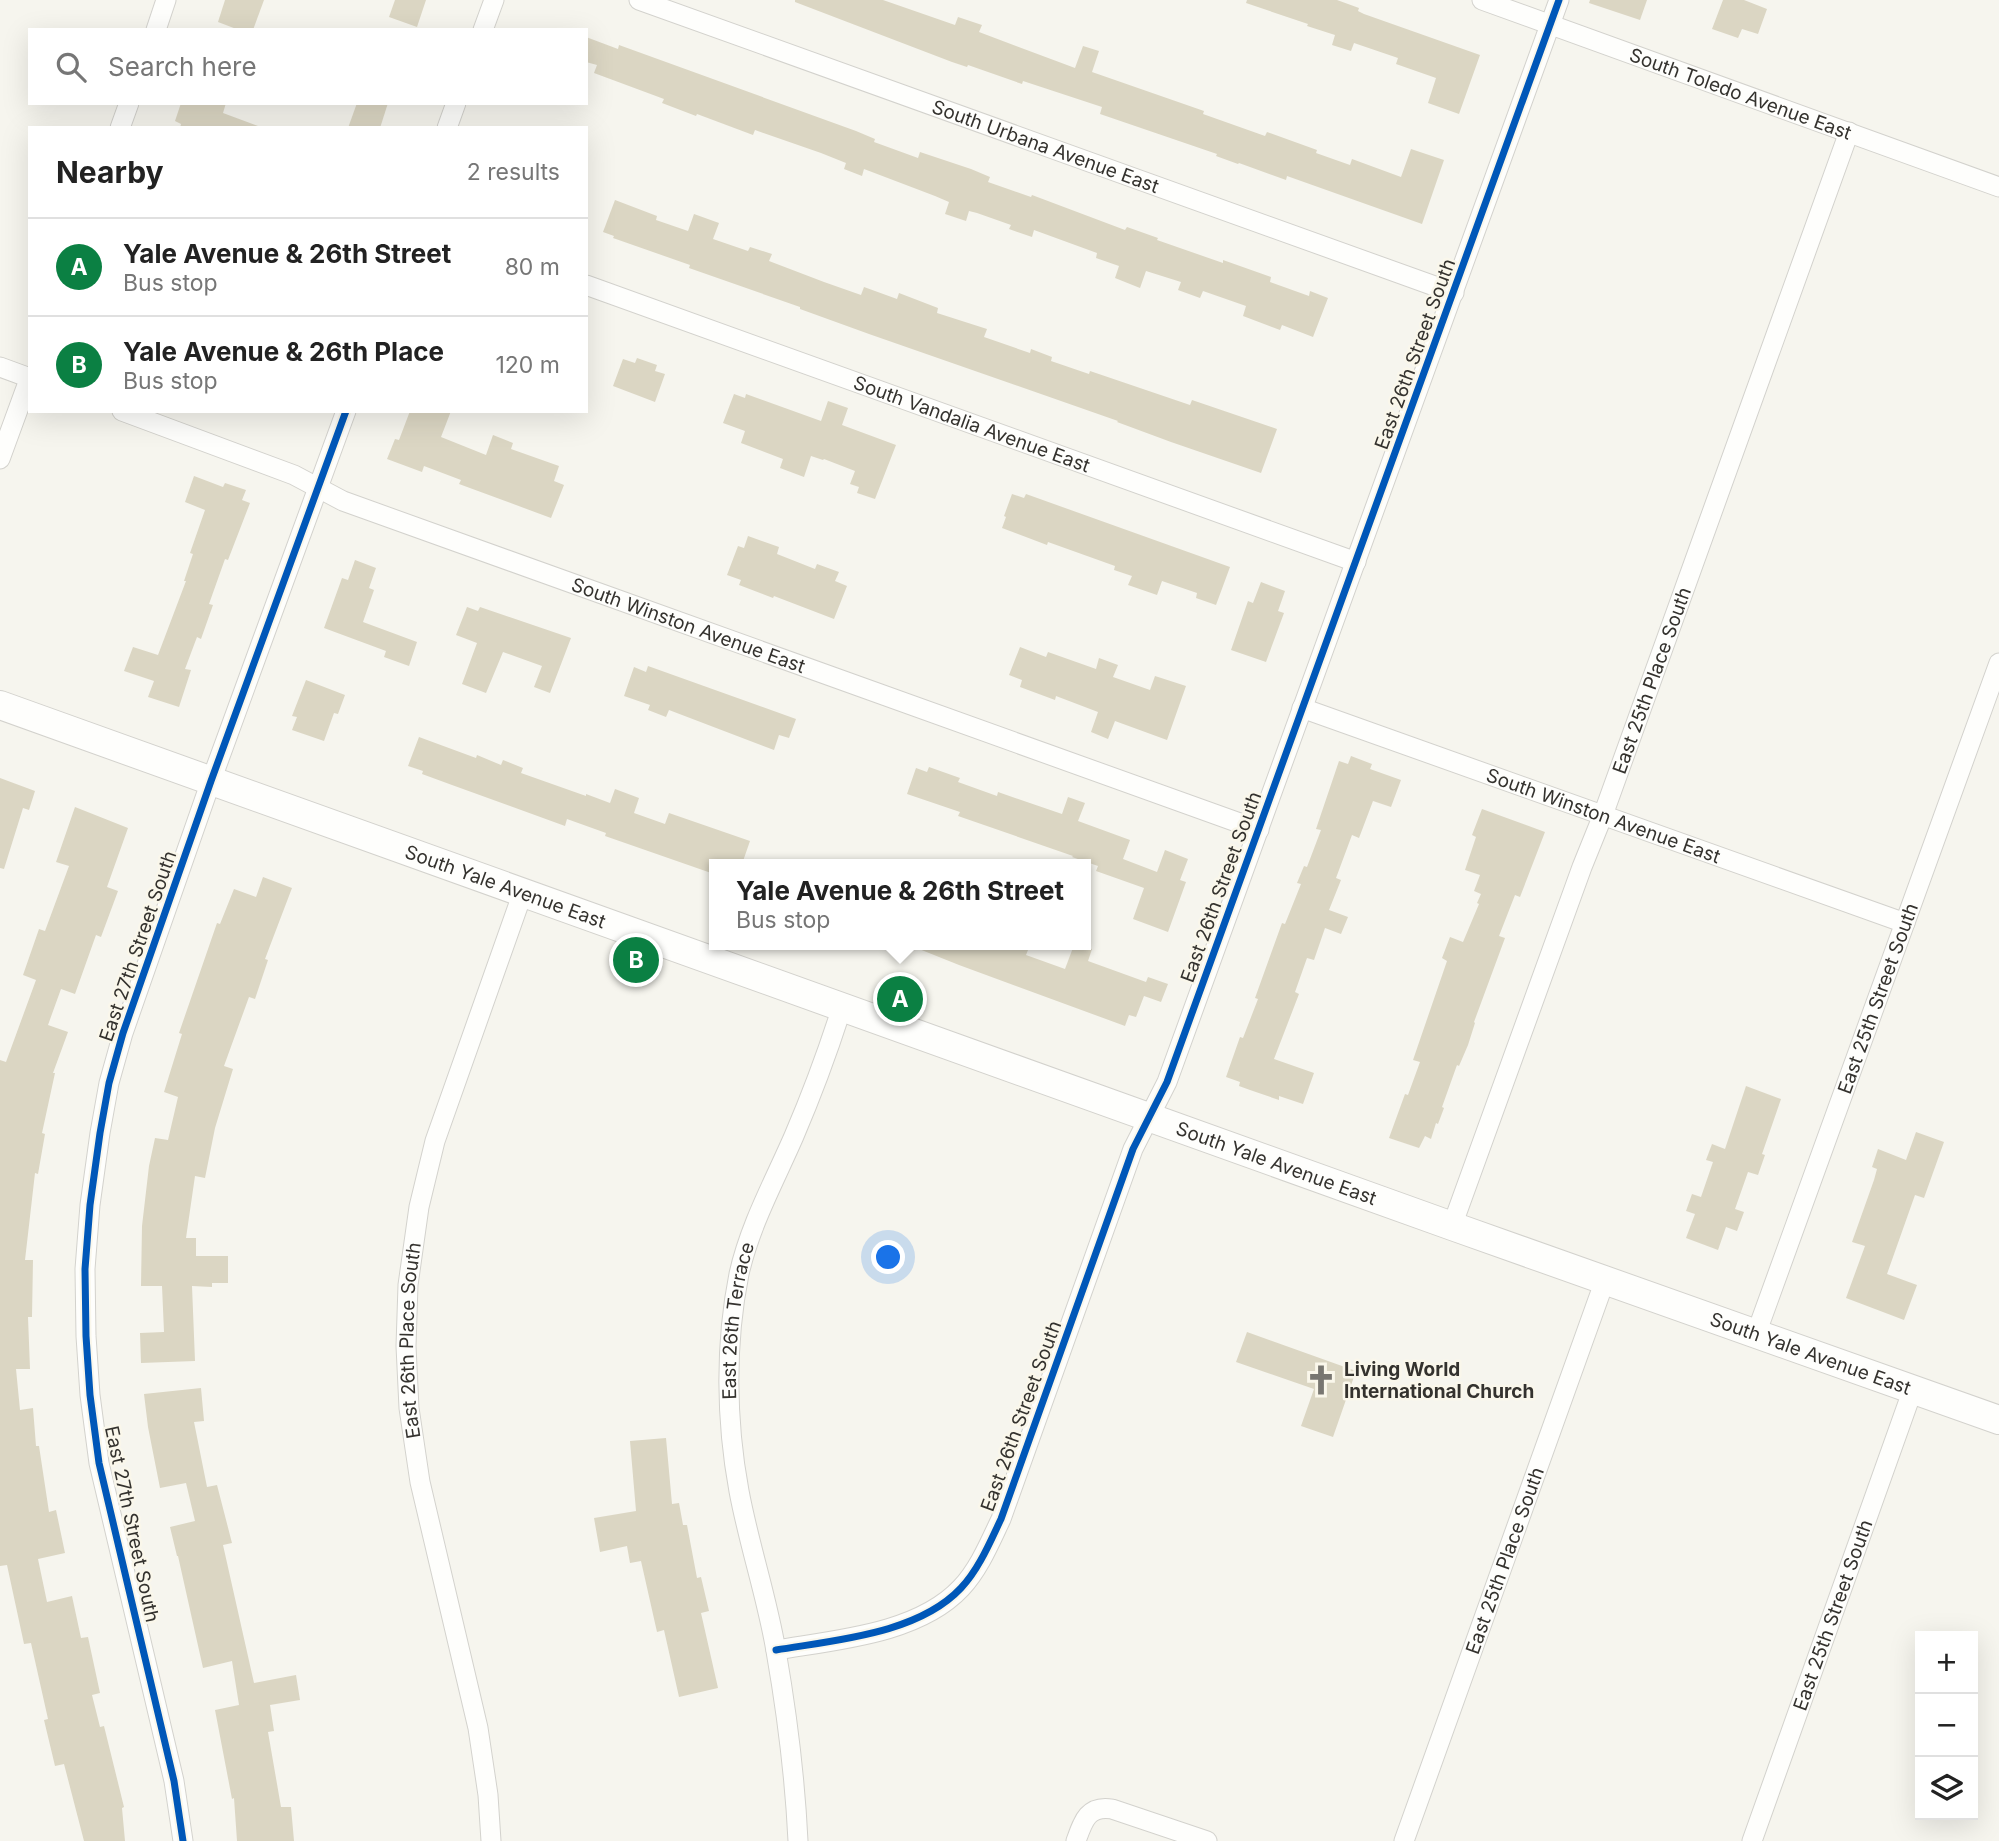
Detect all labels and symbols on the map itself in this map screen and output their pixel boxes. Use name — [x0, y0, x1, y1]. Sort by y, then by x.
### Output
street label: South Toledo Avenue East — [1626, 43, 1855, 144]
street label: South Urbana Avenue East — [929, 95, 1162, 197]
street label: East 26th Street South — [1370, 256, 1460, 452]
street label: South Vandalia Avenue East — [850, 371, 1093, 477]
street label: South Winston Avenue East — [568, 573, 808, 678]
street label: East 25th Place South — [1607, 584, 1696, 777]
street label: South Winston Avenue East — [1483, 763, 1723, 868]
street label: East 26th Street South — [1176, 789, 1266, 985]
street label: South Yale Avenue East — [402, 840, 609, 933]
street label: East 27th Street South — [95, 848, 181, 1044]
street label: East 25th Street South — [1833, 900, 1923, 1097]
pin: B — [613, 934, 659, 986]
pin: A — [877, 973, 923, 1025]
street label: South Yale Avenue East — [1173, 1116, 1380, 1209]
street label: East 26th Terrace — [717, 1239, 759, 1400]
your location — [871, 1240, 905, 1274]
street label: East 26th Place South — [394, 1241, 425, 1440]
street label: South Yale Avenue East — [1707, 1307, 1914, 1399]
street label: East 26th Street South — [976, 1318, 1066, 1514]
place label: Living World International Church — [1344, 1358, 1534, 1403]
church icon: Living World International Church — [1304, 1363, 1338, 1397]
street label: East 27th Street South — [100, 1424, 164, 1624]
street label: East 25th Place South — [1461, 1464, 1549, 1657]
street label: East 25th Street South — [1788, 1516, 1877, 1713]

